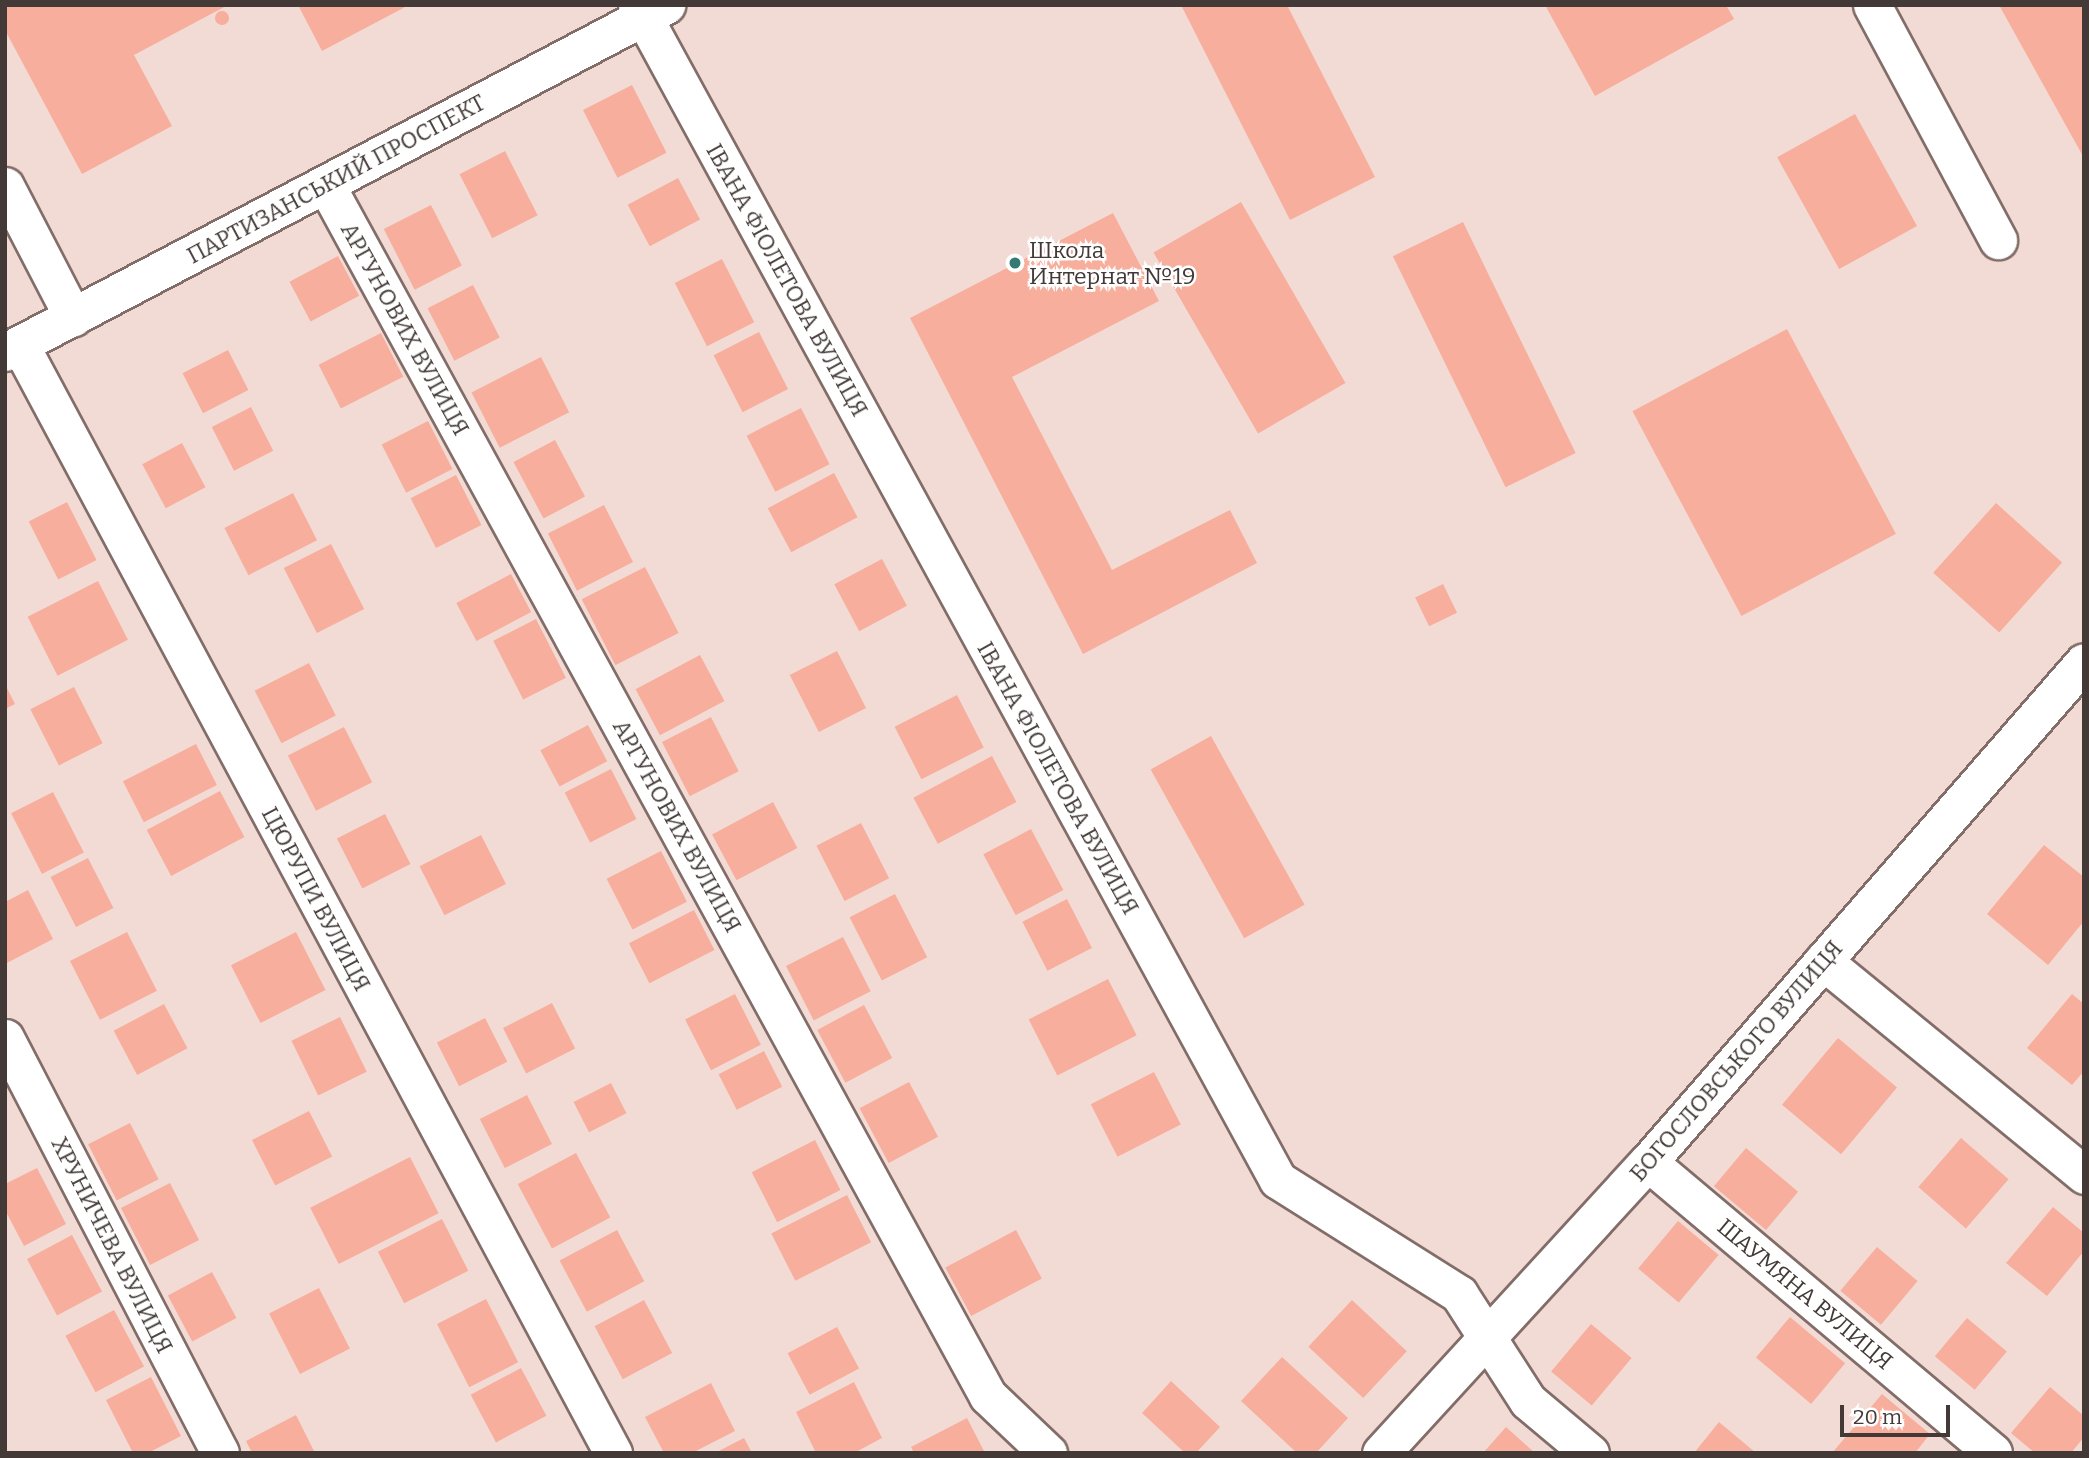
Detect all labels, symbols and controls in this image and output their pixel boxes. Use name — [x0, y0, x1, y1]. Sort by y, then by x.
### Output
street label: ПАРТИЗАНСЬКИЙ ПРОСПЕКТ — [182, 88, 490, 270]
street label: ІВАНА ФІОЛЕТОВА ВУЛИЦЯ — [700, 139, 874, 421]
street label: АРГУНОВИХ ВУЛИЦЯ — [335, 218, 475, 440]
place label: Школа Интернат №19 — [1029, 236, 1195, 290]
marker: Школа Интернат №19 — [1007, 255, 1023, 271]
street label: ІВАНА ФІОЛЕТОВА ВУЛИЦЯ — [971, 637, 1145, 919]
street label: АРГУНОВИХ ВУЛИЦЯ — [607, 715, 747, 937]
street label: ЦЮРУПИ ВУЛИЦЯ — [256, 802, 376, 996]
street label: БОГОСЛОВСЬКОГО ВУЛИЦЯ — [1624, 935, 1848, 1187]
street label: ХРУНИЧЕВА ВУЛИЦЯ — [45, 1132, 179, 1358]
street label: ШАУМЯНА ВУЛИЦЯ — [1712, 1213, 1898, 1375]
scale bar — [1844, 1392, 1954, 1436]
text: 20 m — [1853, 1404, 1902, 1430]

